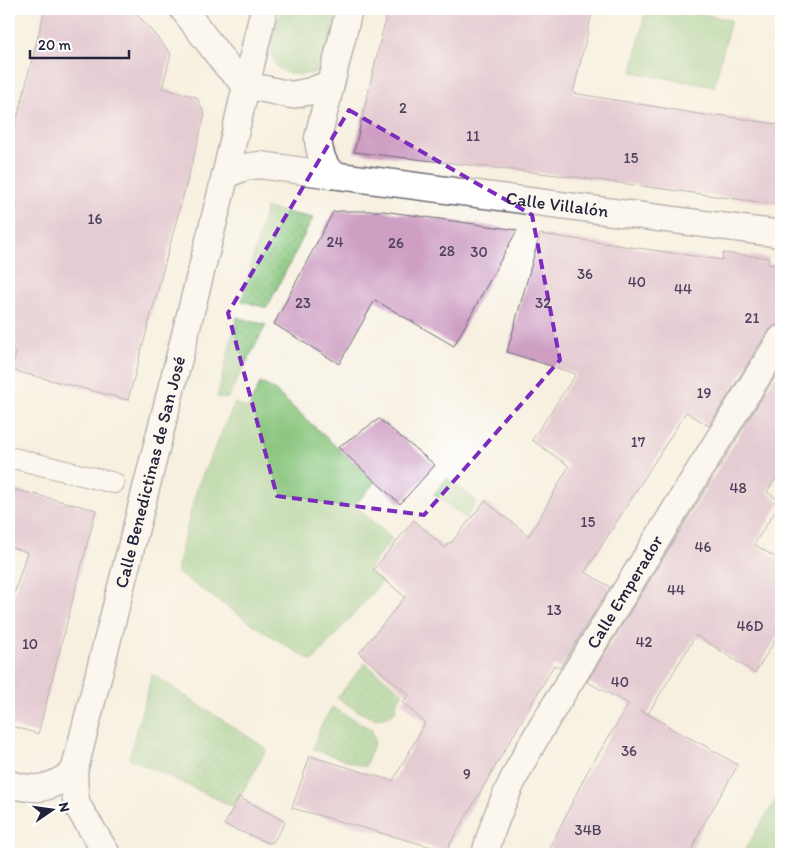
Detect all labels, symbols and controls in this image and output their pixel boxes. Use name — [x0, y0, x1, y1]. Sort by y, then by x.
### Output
scale bar — [30, 28, 129, 60]
text: 20 m — [38, 36, 72, 54]
house number: 2 — [399, 99, 407, 117]
house number: 11 — [466, 127, 480, 145]
house number: 15 — [624, 149, 639, 167]
street label: Calle Villalón — [505, 187, 610, 222]
house number: 16 — [88, 210, 103, 228]
house number: 24 — [327, 233, 343, 251]
house number: 26 — [388, 234, 404, 252]
house number: 28 — [439, 242, 455, 260]
house number: 30 — [470, 243, 488, 261]
house number: 36 — [577, 265, 593, 283]
house number: 40 — [628, 273, 646, 291]
house number: 44 — [674, 280, 692, 298]
house number: 23 — [295, 294, 311, 312]
house number: 32 — [535, 294, 551, 312]
house number: 21 — [745, 309, 759, 327]
street label: Calle Benedictinas de San José — [110, 354, 190, 591]
house number: 19 — [697, 384, 712, 402]
house number: 17 — [631, 433, 646, 451]
house number: 48 — [729, 479, 747, 497]
house number: 15 — [581, 513, 596, 531]
street label: Calle Emperador — [582, 530, 668, 653]
house number: 46 — [695, 538, 712, 556]
house number: 44 — [667, 581, 685, 599]
house number: 13 — [546, 601, 562, 619]
house number: 46D — [737, 617, 764, 635]
house number: 42 — [636, 633, 653, 651]
house number: 10 — [22, 635, 38, 653]
house number: 40 — [611, 673, 629, 691]
house number: 36 — [621, 742, 637, 760]
house number: 9 — [463, 765, 471, 783]
north arrow — [28, 786, 78, 836]
text: N — [55, 801, 74, 814]
house number: 34B — [575, 821, 602, 839]

